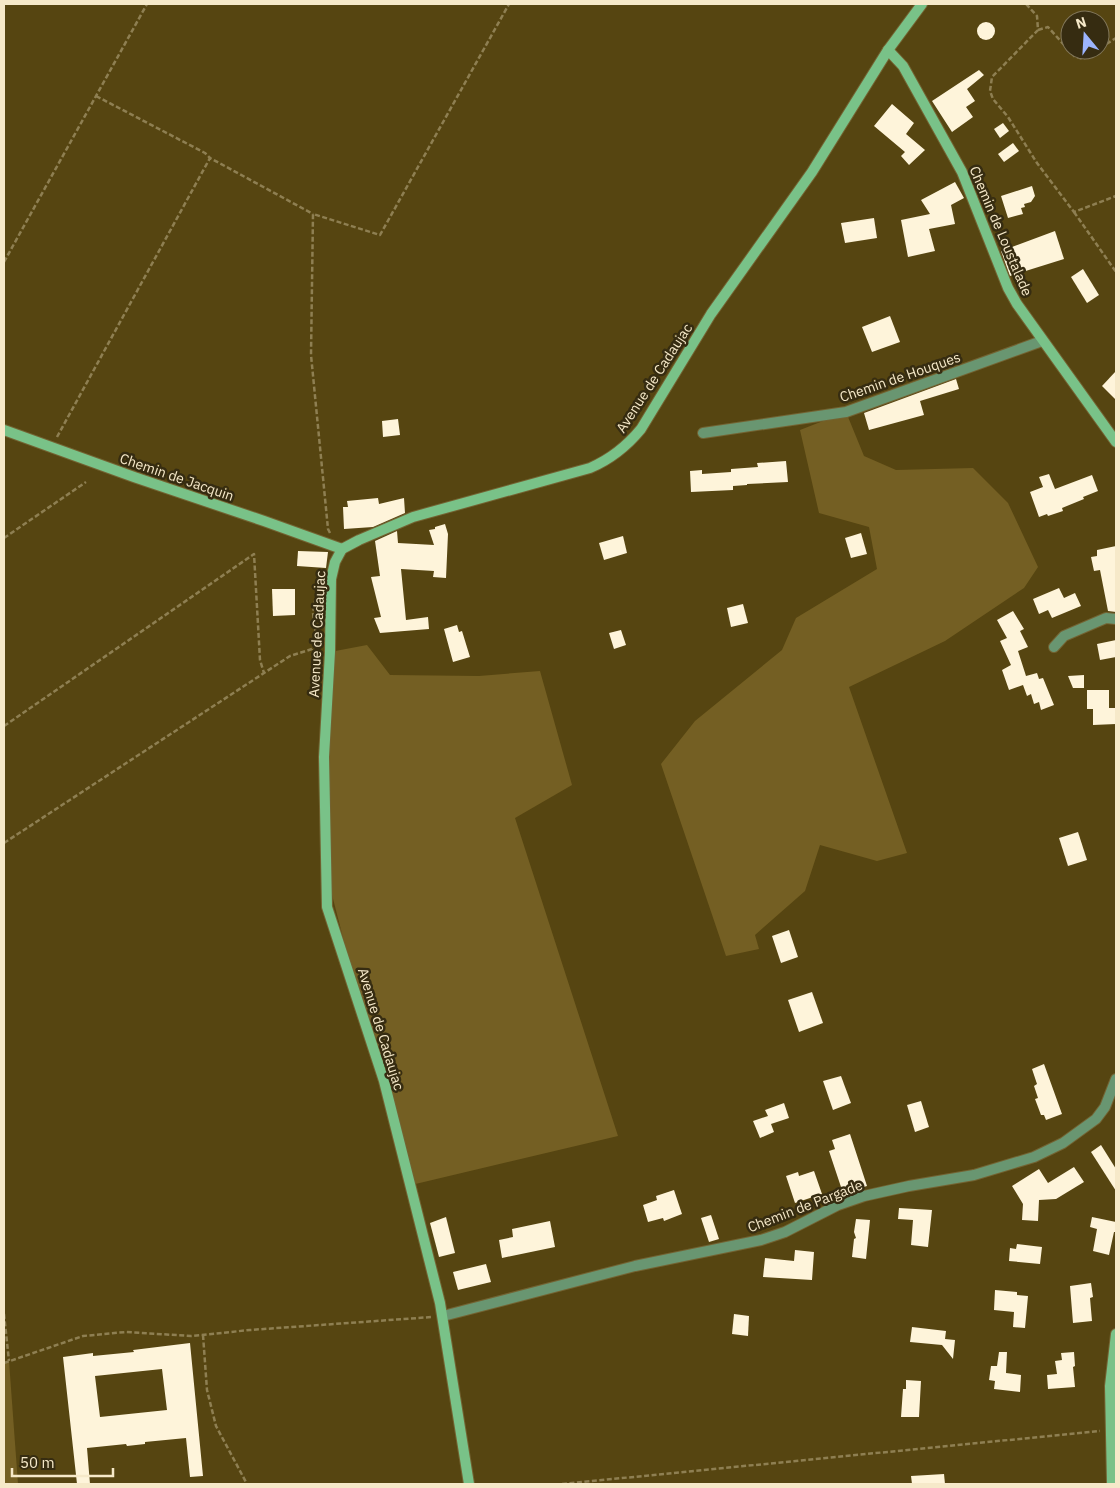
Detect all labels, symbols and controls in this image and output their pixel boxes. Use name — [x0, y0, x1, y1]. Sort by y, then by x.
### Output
north arrow — [1060, 10, 1110, 60]
text: N — [1073, 13, 1089, 33]
street label: Chemin de Loustalade — [966, 163, 1037, 299]
street label: Avenue de Cadaujac — [612, 320, 696, 436]
street label: Chemin de Houques — [837, 348, 963, 406]
street label: Chemin de Jacquin — [118, 449, 236, 505]
street label: Avenue de Cadaujac — [305, 570, 329, 698]
street label: Avenue de Cadaujac — [354, 966, 408, 1092]
street label: Chemin de Pargade — [745, 1176, 865, 1236]
scale bar — [12, 1446, 114, 1478]
text: 50 m — [20, 1453, 55, 1472]

